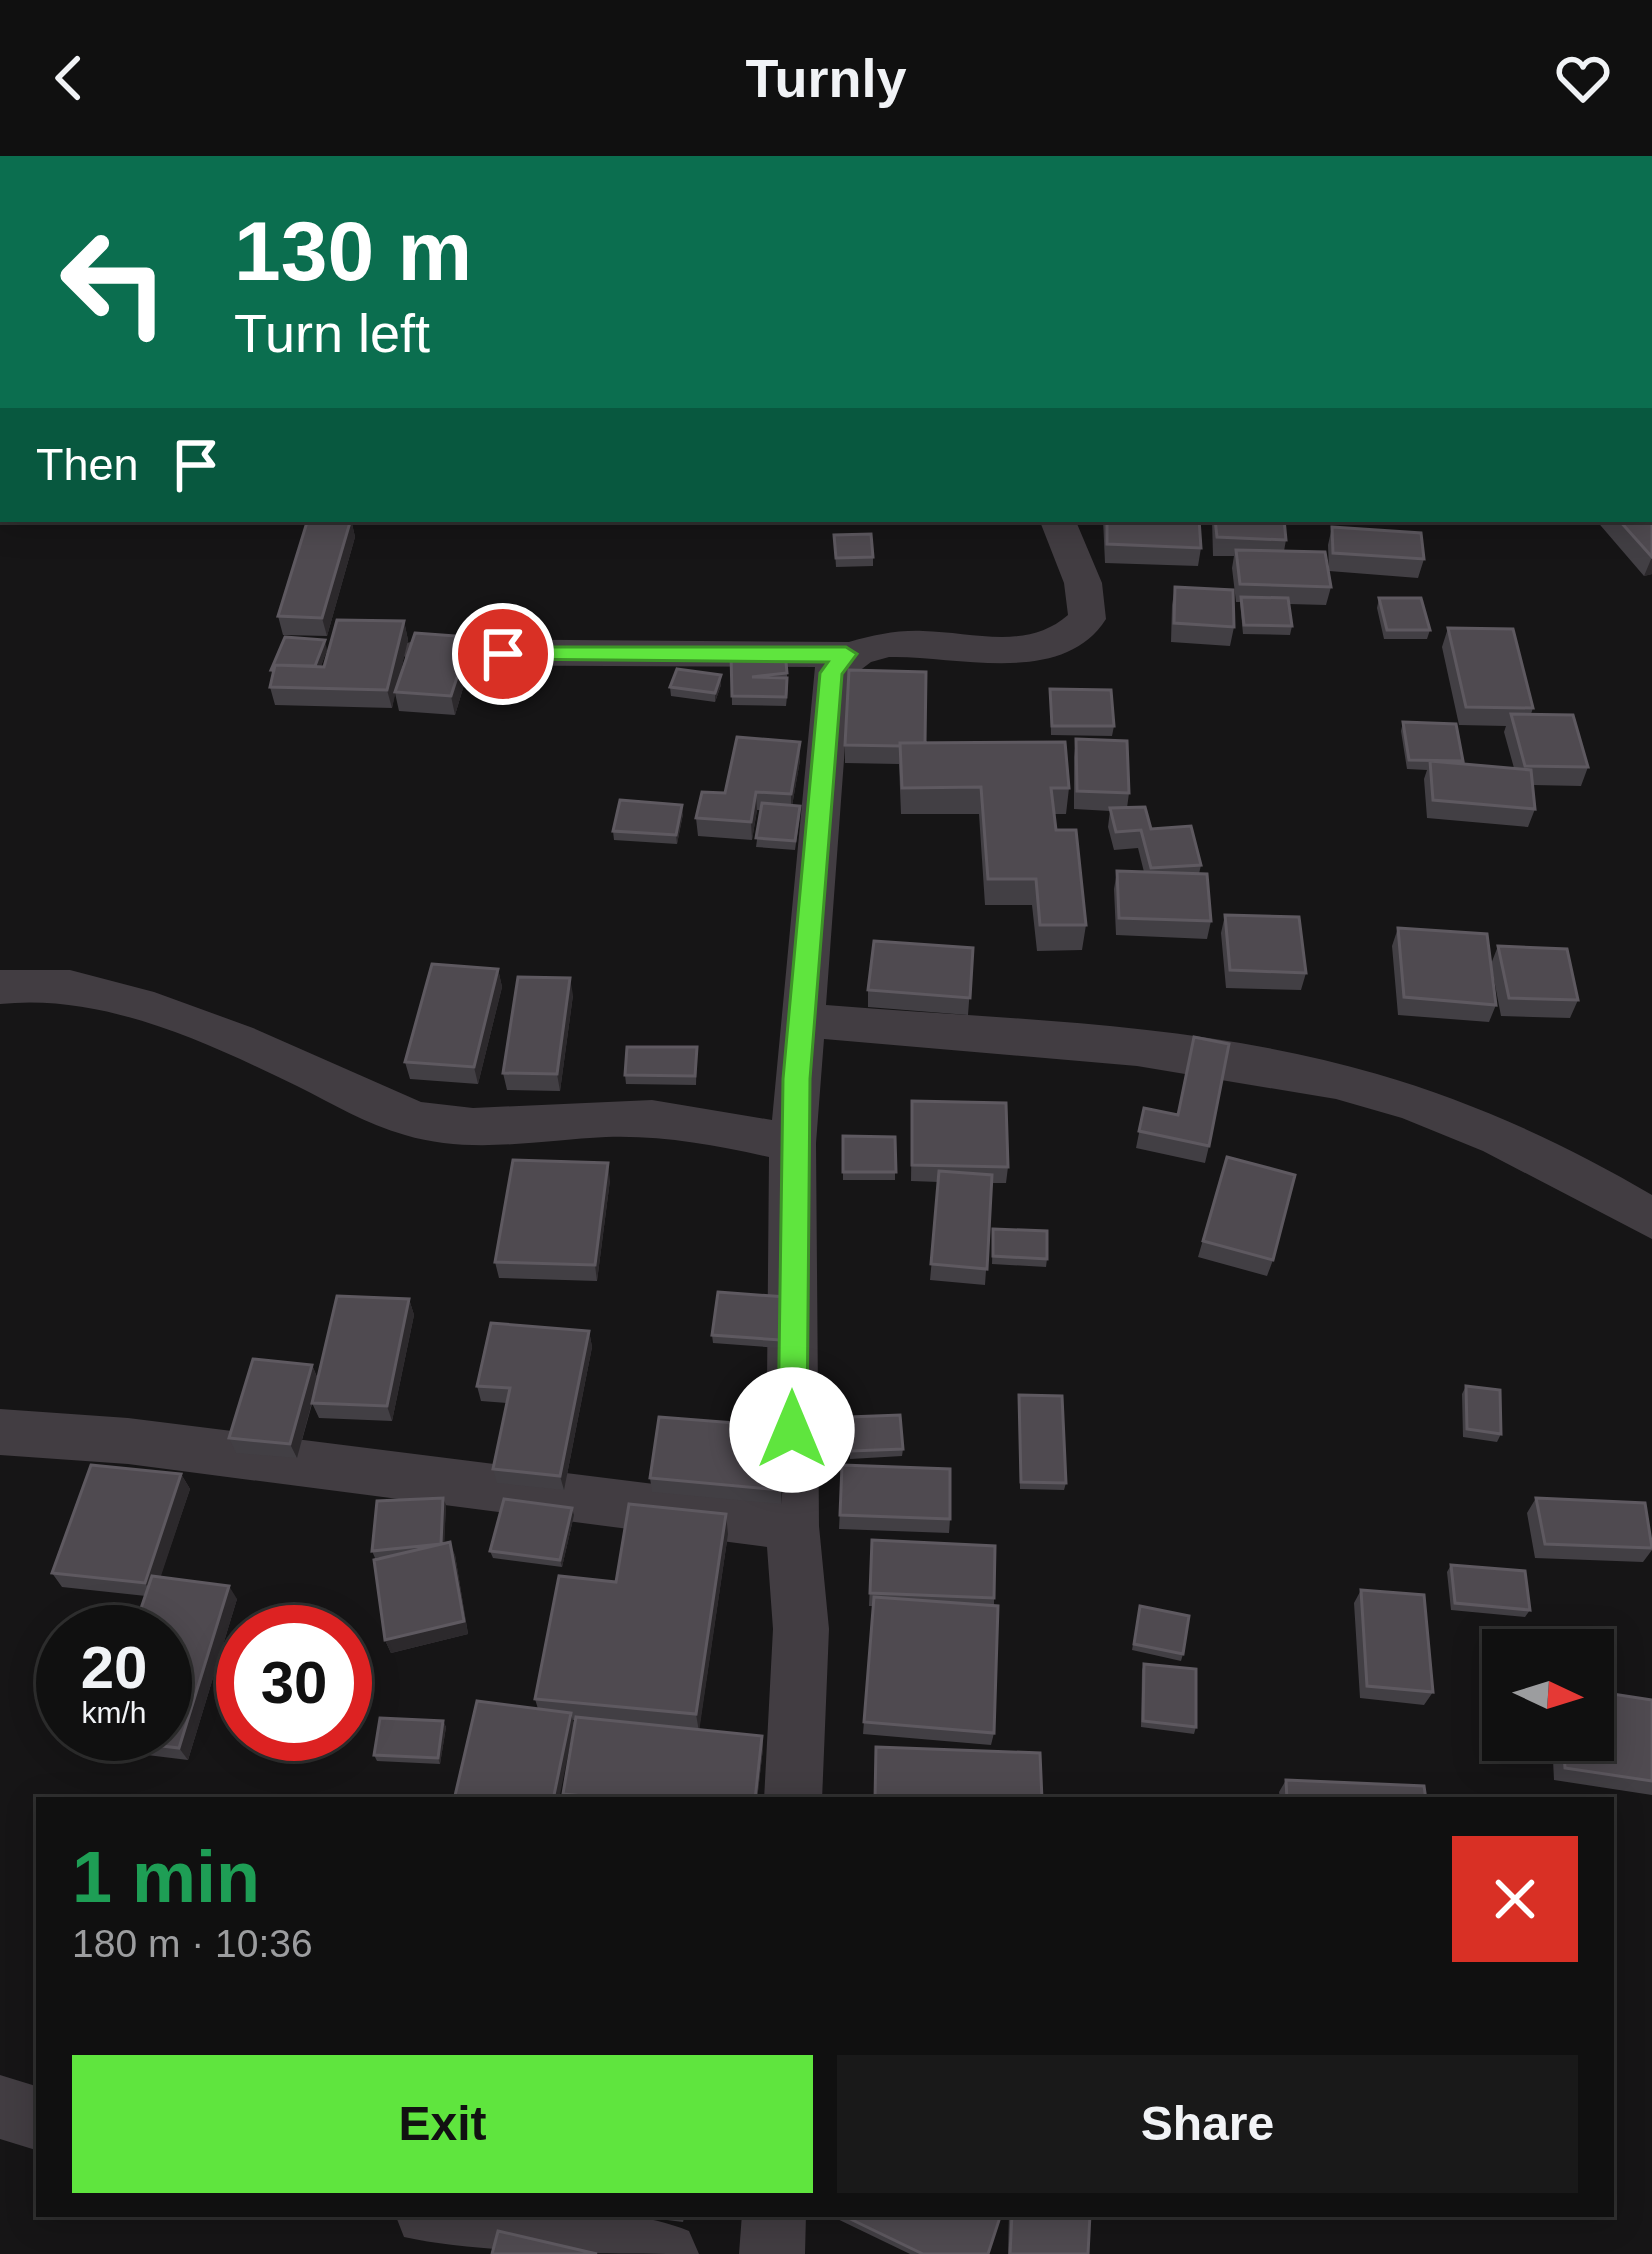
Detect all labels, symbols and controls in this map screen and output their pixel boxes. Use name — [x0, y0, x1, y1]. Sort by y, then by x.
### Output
icon: back — [36, 45, 102, 111]
icon: heart — [1550, 45, 1616, 111]
text: Turnly — [746, 48, 907, 108]
icon: left — [36, 204, 192, 360]
text: 130 m — [234, 204, 472, 298]
text: Turn left — [234, 303, 430, 363]
icon: arrive — [163, 432, 229, 498]
text: Then — [36, 439, 139, 490]
pin — [452, 603, 554, 705]
icon: arrive — [470, 621, 536, 687]
position arrow — [729, 1367, 855, 1493]
speed limit sign: 30 — [216, 1605, 372, 1761]
north arrow — [1482, 1629, 1614, 1761]
map controls — [1482, 1629, 1614, 1761]
text: 20 — [81, 1634, 147, 1701]
text: km/h — [81, 1696, 147, 1729]
button: close — [1452, 1836, 1578, 1962]
text: 1 min — [72, 1837, 260, 1917]
text: 180 m · 10:36 — [72, 1922, 313, 1965]
button: Exit — [72, 2055, 813, 2193]
button: Share — [837, 2055, 1578, 2193]

